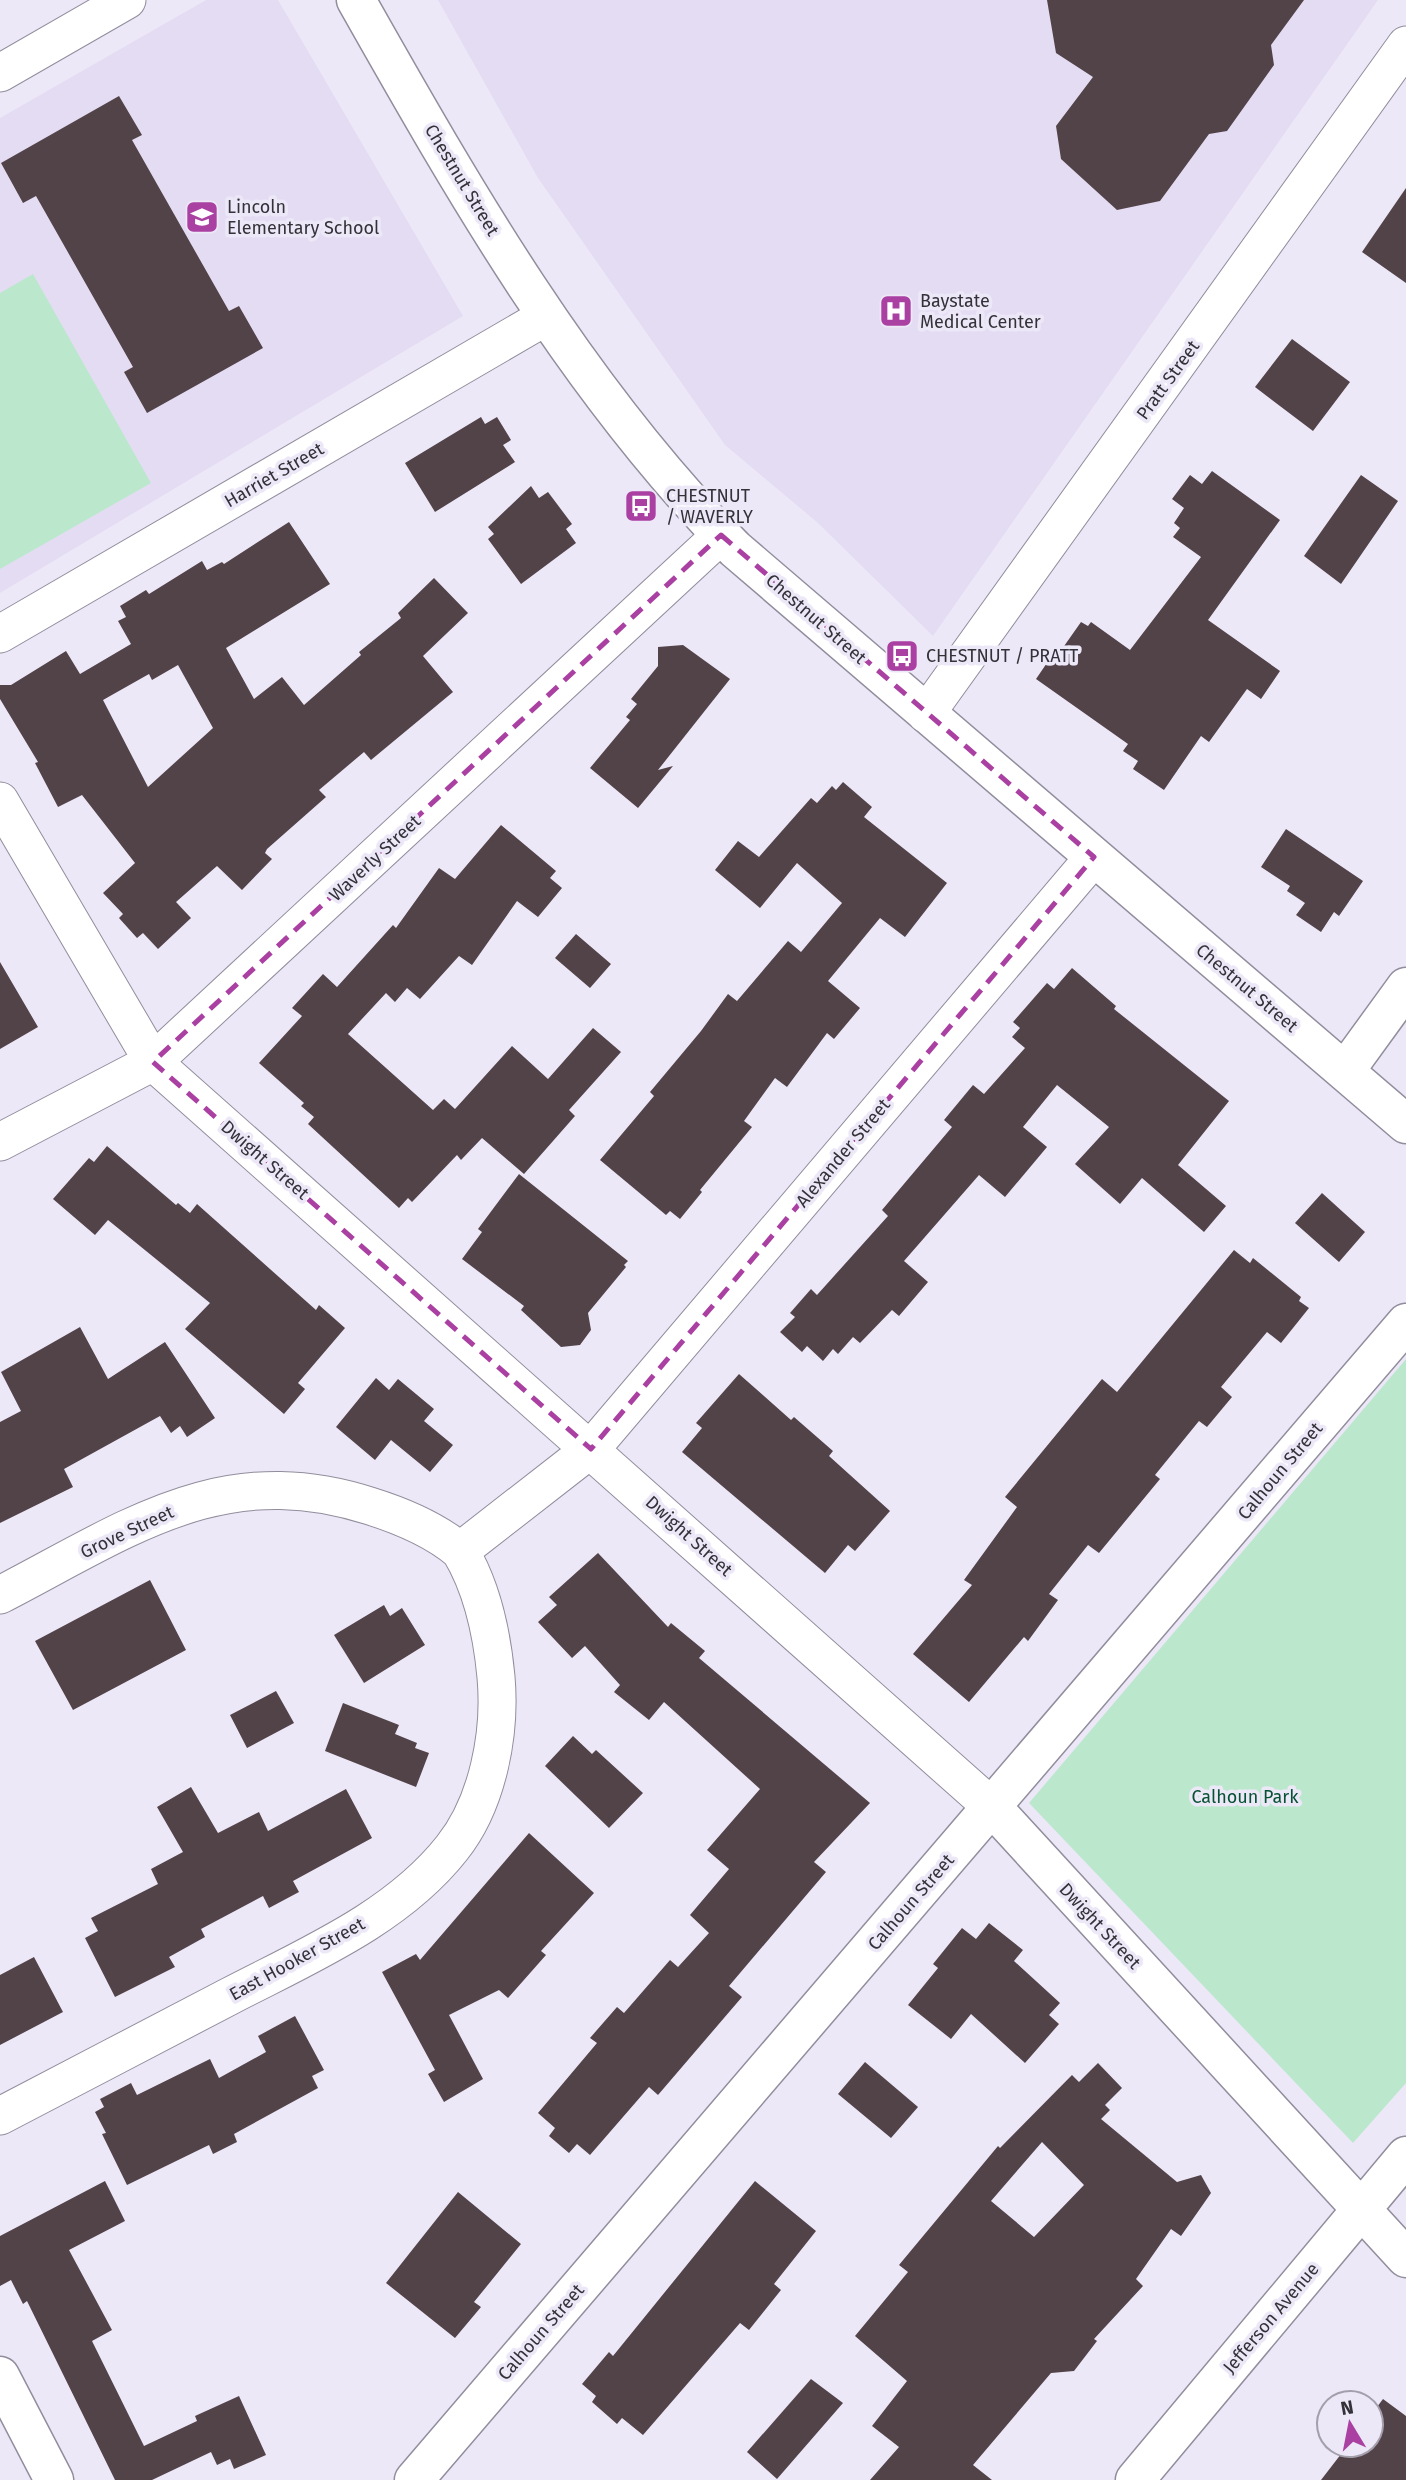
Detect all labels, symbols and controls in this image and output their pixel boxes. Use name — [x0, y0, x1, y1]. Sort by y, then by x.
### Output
street label: Chestnut Street — [420, 120, 504, 240]
place label: Lincoln Elementary School — [227, 196, 379, 239]
school or university icon: Lincoln Elementary School — [183, 198, 221, 236]
place label: Baystate Medical Center — [920, 290, 1041, 333]
hospital icon: Baystate Medical Center — [877, 292, 915, 330]
street label: Pratt Street — [1132, 336, 1204, 424]
street label: Harriet Street — [220, 437, 328, 512]
place label: CHESTNUT / WAVERLY — [666, 485, 753, 528]
bus stop icon: CHESTNUT / WAVERLY — [622, 487, 660, 525]
street label: Chestnut Street — [761, 569, 871, 669]
bus stop icon: CHESTNUT / PRATT — [883, 637, 921, 675]
place label: CHESTNUT / PRATT — [926, 645, 1079, 667]
street label: Waverly Street — [325, 810, 426, 906]
street label: Chestnut Street — [1192, 939, 1303, 1037]
street label: Alexander Street — [791, 1094, 895, 1212]
street label: Dwight Street — [216, 1116, 314, 1205]
street label: Calhoun Street — [1233, 1417, 1327, 1524]
street label: Dwight Street — [641, 1491, 737, 1581]
street label: Grove Street — [77, 1501, 178, 1563]
park label: Calhoun Park — [1191, 1786, 1299, 1808]
street label: Calhoun Street — [863, 1849, 959, 1955]
street label: Dwight Street — [1055, 1878, 1146, 1974]
street label: East Hooker Street — [225, 1912, 369, 2005]
street label: Jefferson Avenue — [1218, 2258, 1324, 2378]
street label: Calhoun Street — [493, 2279, 589, 2385]
north arrow — [1315, 2389, 1385, 2459]
text: N — [1339, 2395, 1355, 2420]

